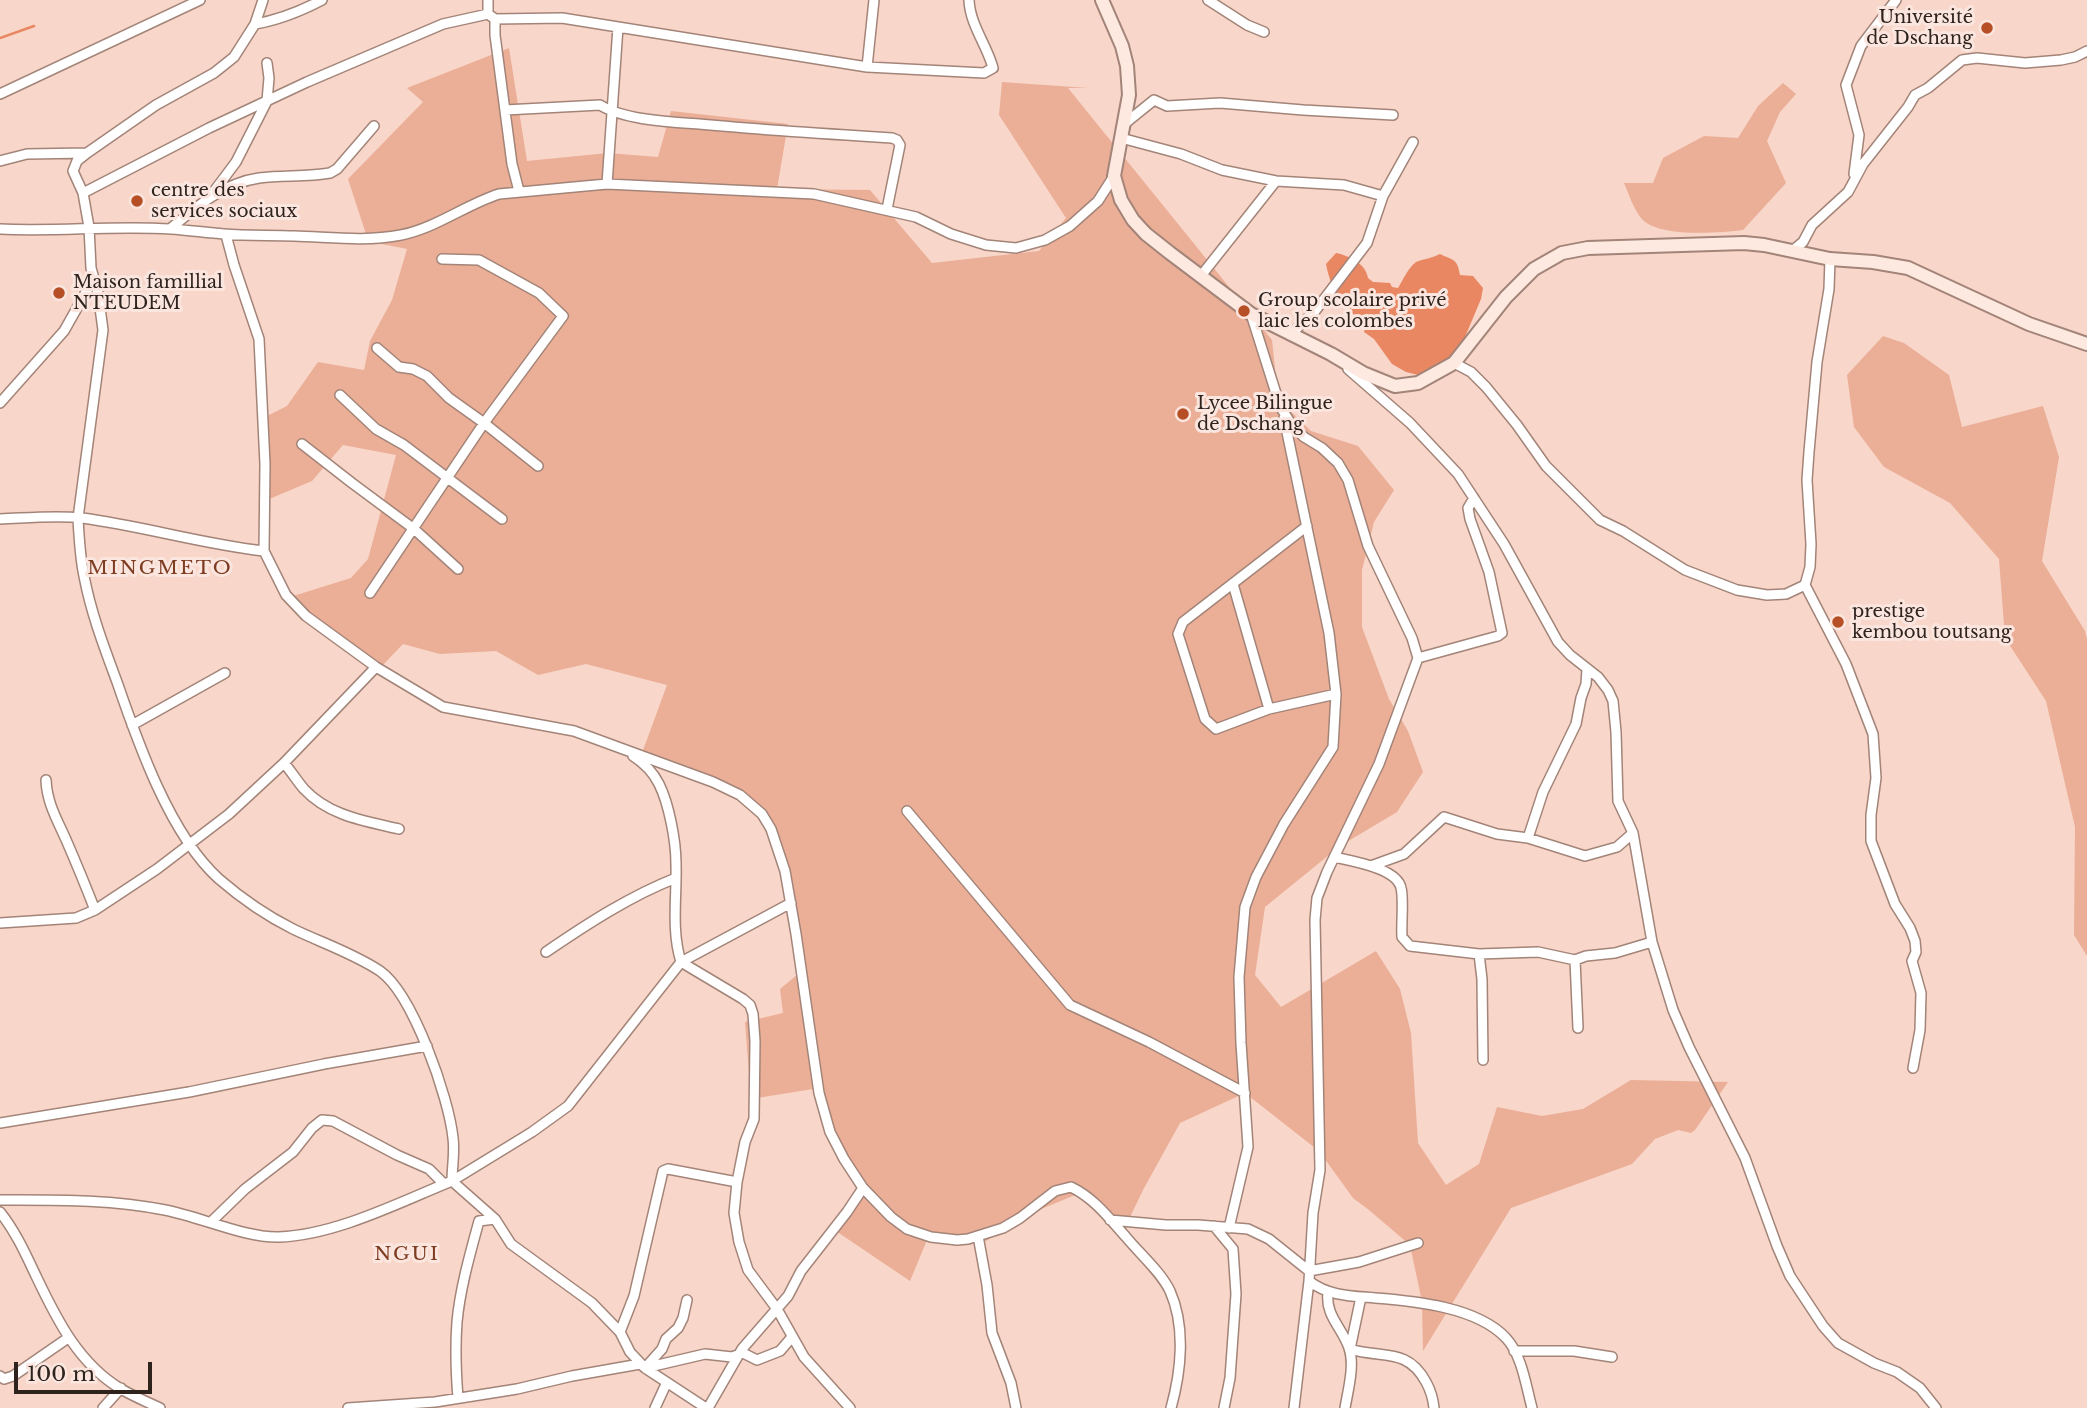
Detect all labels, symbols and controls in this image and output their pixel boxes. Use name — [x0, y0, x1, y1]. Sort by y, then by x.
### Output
place label: Université de Dschang — [1866, 7, 1973, 50]
marker: Université de Dschang — [1979, 20, 1995, 36]
place label: centre des services sociaux — [151, 180, 297, 222]
marker: centre des services sociaux — [129, 193, 145, 209]
place label: Maison famillial NTEUDEM — [73, 272, 223, 314]
marker: Maison famillial NTEUDEM — [51, 285, 67, 301]
place label: Group scolaire privé laic les colombes — [1258, 290, 1446, 332]
marker: Group scolaire privé laic les colombes — [1236, 303, 1252, 319]
place label: Lycee Bilingue de Dschang — [1197, 393, 1333, 436]
marker: Lycee Bilingue de Dschang — [1175, 406, 1191, 422]
district label: MINGMETO — [88, 558, 232, 580]
place label: prestige kembou toutsang — [1852, 601, 2012, 644]
marker: prestige kembou toutsang — [1830, 614, 1846, 630]
district label: NGUI — [375, 1244, 439, 1266]
scale bar — [18, 1348, 156, 1392]
text: 100 m — [27, 1361, 95, 1387]

